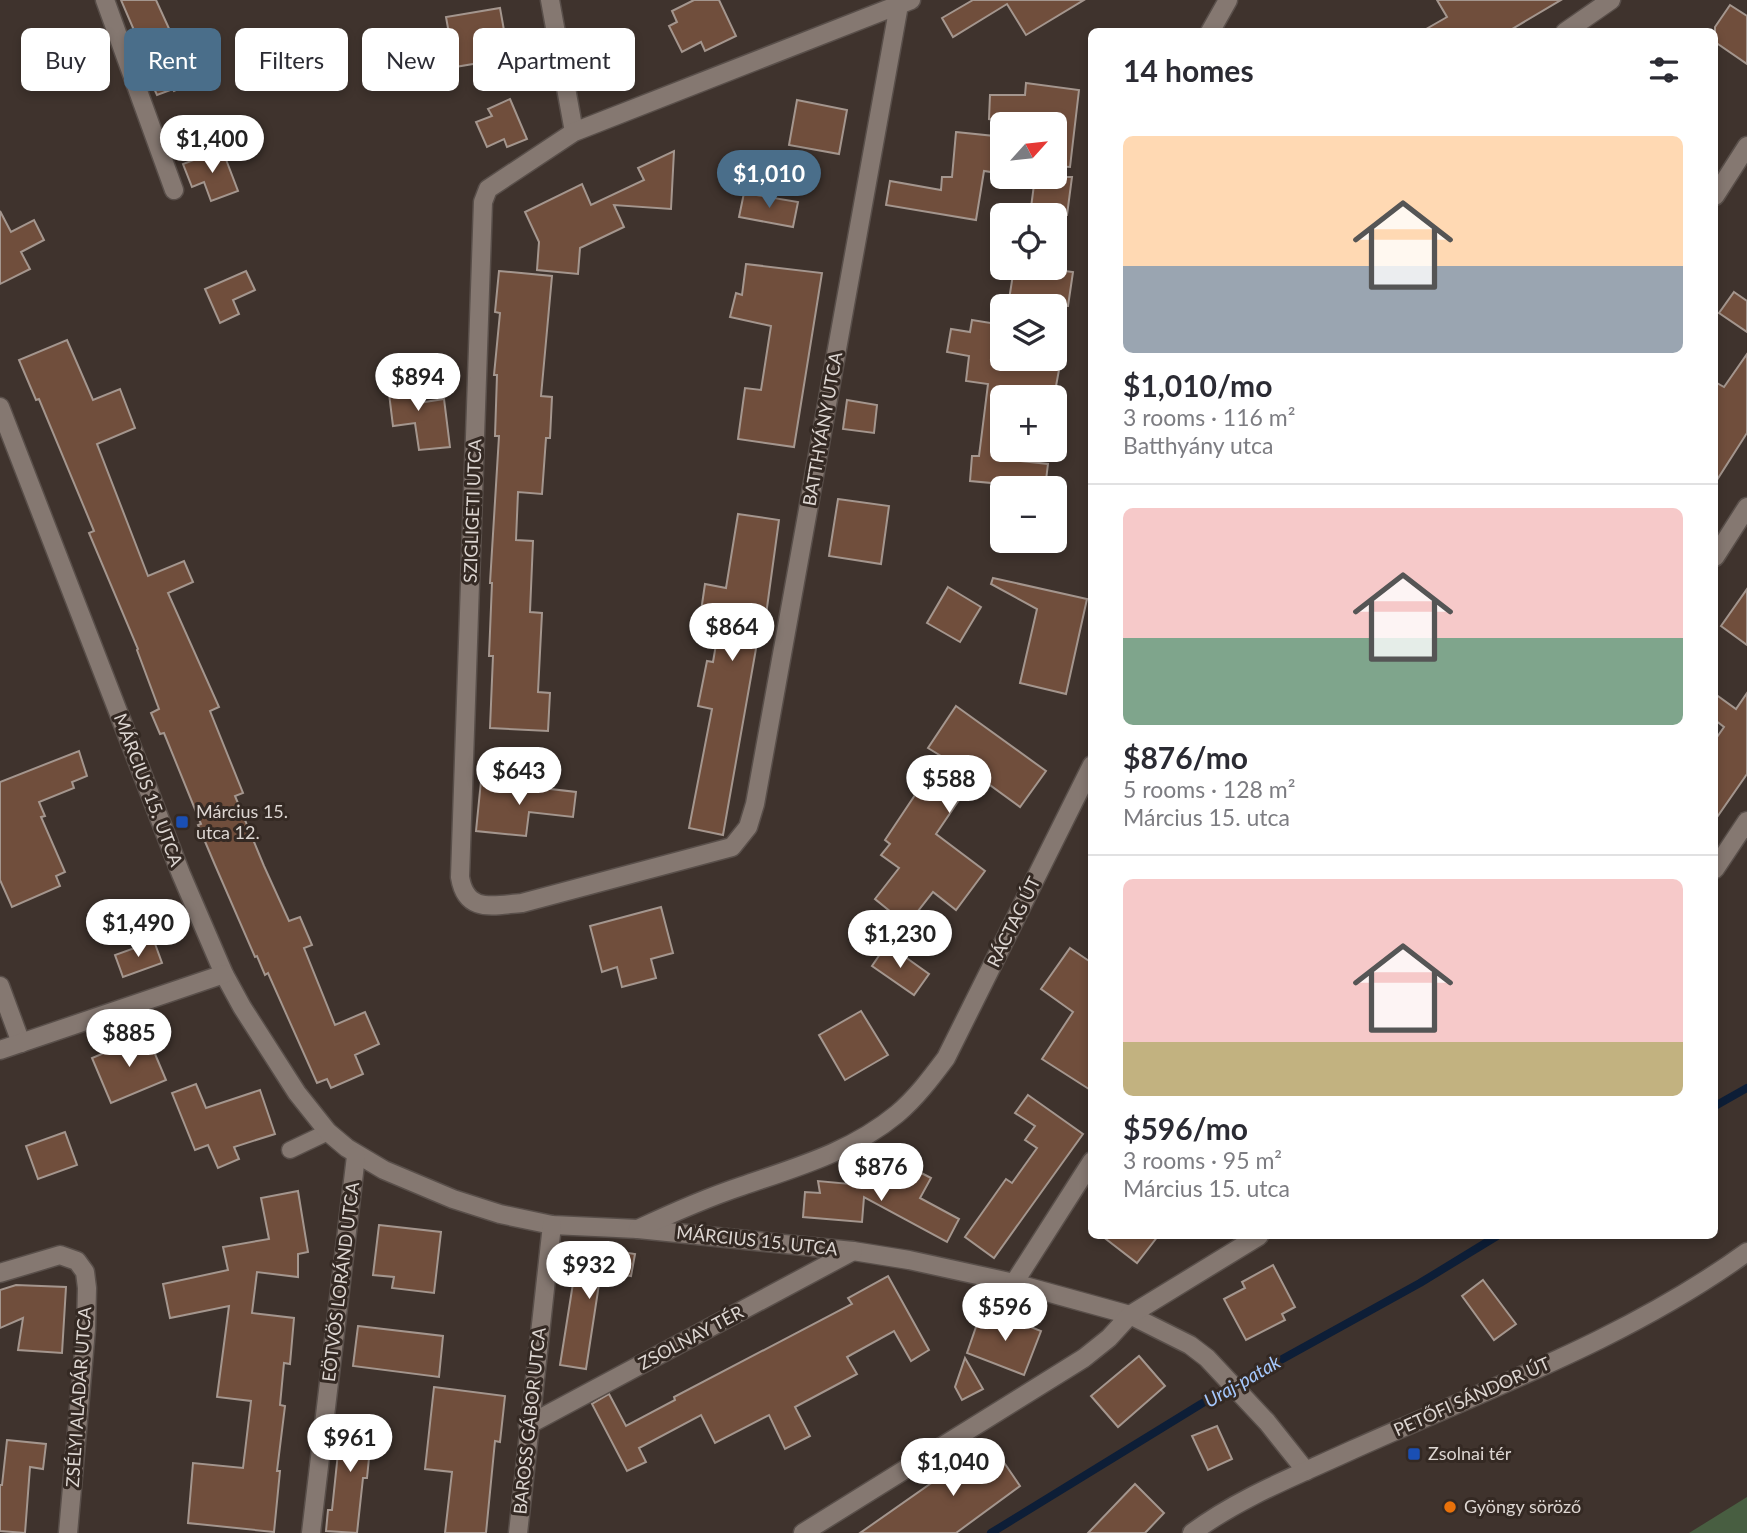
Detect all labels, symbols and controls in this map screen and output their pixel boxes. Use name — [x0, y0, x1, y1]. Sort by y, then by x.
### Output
chip: Buy — [21, 28, 110, 91]
chip: Rent — [124, 28, 221, 91]
chip: Filters — [235, 28, 348, 91]
chip: New — [362, 28, 459, 91]
chip: Apartment — [473, 28, 635, 91]
icon: filters — [1645, 51, 1683, 89]
text: 14 homes — [1123, 52, 1254, 88]
north arrow — [990, 112, 1068, 189]
map controls — [990, 112, 1067, 553]
pin: $1,400 — [155, 116, 269, 175]
text: $1,400 — [176, 124, 248, 152]
pin: $1,010 — [712, 150, 826, 210]
text: $1,010 — [733, 159, 805, 187]
icon: home — [1340, 182, 1466, 308]
button: locate — [990, 203, 1067, 280]
button: layers — [990, 294, 1067, 371]
street label: BATTHYÁNY UTCA — [798, 349, 847, 508]
pin: $894 — [377, 354, 459, 413]
text: $894 — [391, 362, 445, 390]
text: $1,010/mo — [1123, 367, 1272, 403]
button: + — [990, 385, 1067, 462]
text: 3 rooms · 116 m² — [1123, 403, 1295, 431]
text: Batthyány utca — [1123, 431, 1273, 459]
street label: SZIGLIGETI UTCA — [458, 438, 486, 584]
button: − — [990, 476, 1067, 553]
icon: home — [1340, 554, 1466, 680]
pin: $864 — [691, 604, 773, 663]
text: $864 — [705, 612, 759, 640]
street label: MÁRCIUS 15. UTCA — [110, 710, 189, 870]
text: $876/mo — [1123, 739, 1248, 775]
pin: $643 — [478, 748, 560, 807]
text: $643 — [492, 756, 546, 784]
pin: $588 — [908, 756, 990, 815]
text: $588 — [922, 764, 976, 792]
text: 5 rooms · 128 m² — [1123, 775, 1295, 803]
place label: Március 15. utca 12. — [196, 800, 288, 843]
text: Március 15. utca — [1123, 803, 1290, 831]
marker: Március 15. utca 12. — [174, 814, 190, 830]
street label: RÁCTAG ÚT — [982, 872, 1045, 970]
pin: $1,490 — [81, 900, 195, 959]
text: $1,490 — [102, 908, 174, 936]
pin: $1,230 — [843, 911, 957, 970]
text: $1,230 — [864, 919, 936, 947]
icon: home — [1340, 925, 1466, 1051]
pin: $885 — [88, 1010, 170, 1069]
text: $885 — [102, 1018, 156, 1046]
text: $596/mo — [1123, 1110, 1248, 1146]
pin: $876 — [840, 1144, 922, 1203]
text: 3 rooms · 95 m² — [1123, 1146, 1282, 1174]
text: $876 — [854, 1152, 908, 1180]
text: Március 15. utca — [1123, 1174, 1290, 1202]
street label: EÖTVÖS LORÁND UTCA — [317, 1180, 363, 1383]
street label: MÁRCIUS 15. UTCA — [675, 1221, 840, 1259]
pin: $932 — [548, 1242, 630, 1301]
text: $932 — [562, 1250, 616, 1278]
pin: $596 — [964, 1284, 1046, 1343]
text: $596 — [978, 1292, 1032, 1320]
street label: ZSOLNAY TÉR — [634, 1300, 747, 1374]
street label: ZSÉLYI ALADÁR UTCA — [61, 1305, 95, 1488]
street label: BAROSS GÁBOR UTCA — [508, 1325, 550, 1516]
water label: Uraj-patak — [1199, 1349, 1285, 1412]
street label: PETŐFI SÁNDOR ÚT — [1390, 1352, 1554, 1440]
pin: $961 — [309, 1414, 391, 1474]
text: $961 — [323, 1423, 377, 1451]
pin: $1,040 — [896, 1438, 1010, 1498]
place label: Zsolnai tér — [1428, 1442, 1512, 1464]
marker: Zsolnai tér — [1406, 1446, 1422, 1462]
text: $1,040 — [917, 1447, 989, 1475]
place label: Gyöngy söröző — [1464, 1495, 1581, 1517]
marker: Gyöngy söröző — [1442, 1499, 1458, 1515]

